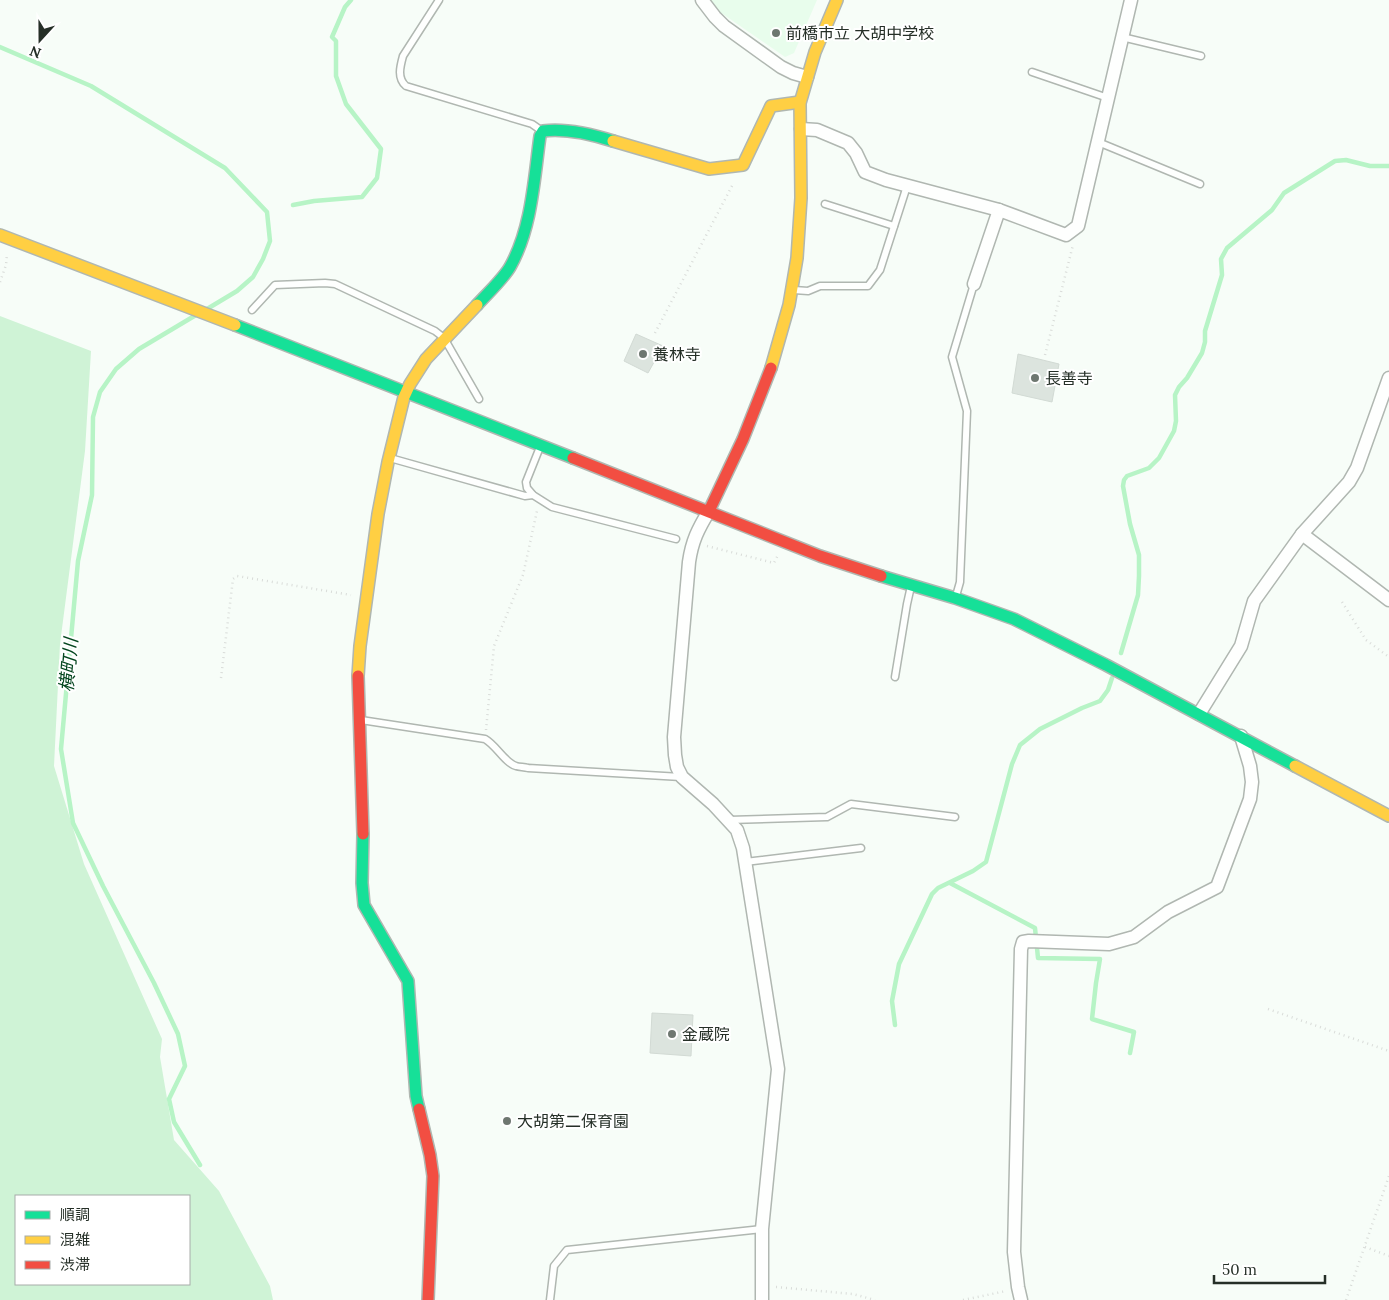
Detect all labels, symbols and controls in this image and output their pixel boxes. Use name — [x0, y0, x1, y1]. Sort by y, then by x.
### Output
north arrow — [15, 15, 65, 65]
place label: 前橋市立 大胡中学校 — [786, 23, 934, 43]
marker: 前橋市立 大胡中学校 — [770, 27, 782, 39]
text: N — [27, 42, 44, 62]
place label: 養林寺 — [653, 344, 701, 364]
marker: 養林寺 — [637, 348, 649, 360]
place label: 長善寺 — [1045, 368, 1093, 388]
marker: 長善寺 — [1029, 372, 1041, 384]
water label: 横町川 — [55, 635, 82, 693]
place label: 金蔵院 — [682, 1024, 730, 1044]
marker: 金蔵院 — [666, 1028, 678, 1040]
place label: 大胡第二保育園 — [517, 1111, 629, 1131]
marker: 大胡第二保育園 — [501, 1115, 513, 1127]
legend — [15, 1195, 190, 1285]
text: 順調 — [60, 1205, 90, 1224]
text: 混雑 — [60, 1230, 90, 1249]
scale bar — [1214, 1252, 1325, 1284]
text: 渋滞 — [60, 1255, 90, 1274]
text: 50 m — [1222, 1260, 1257, 1279]

